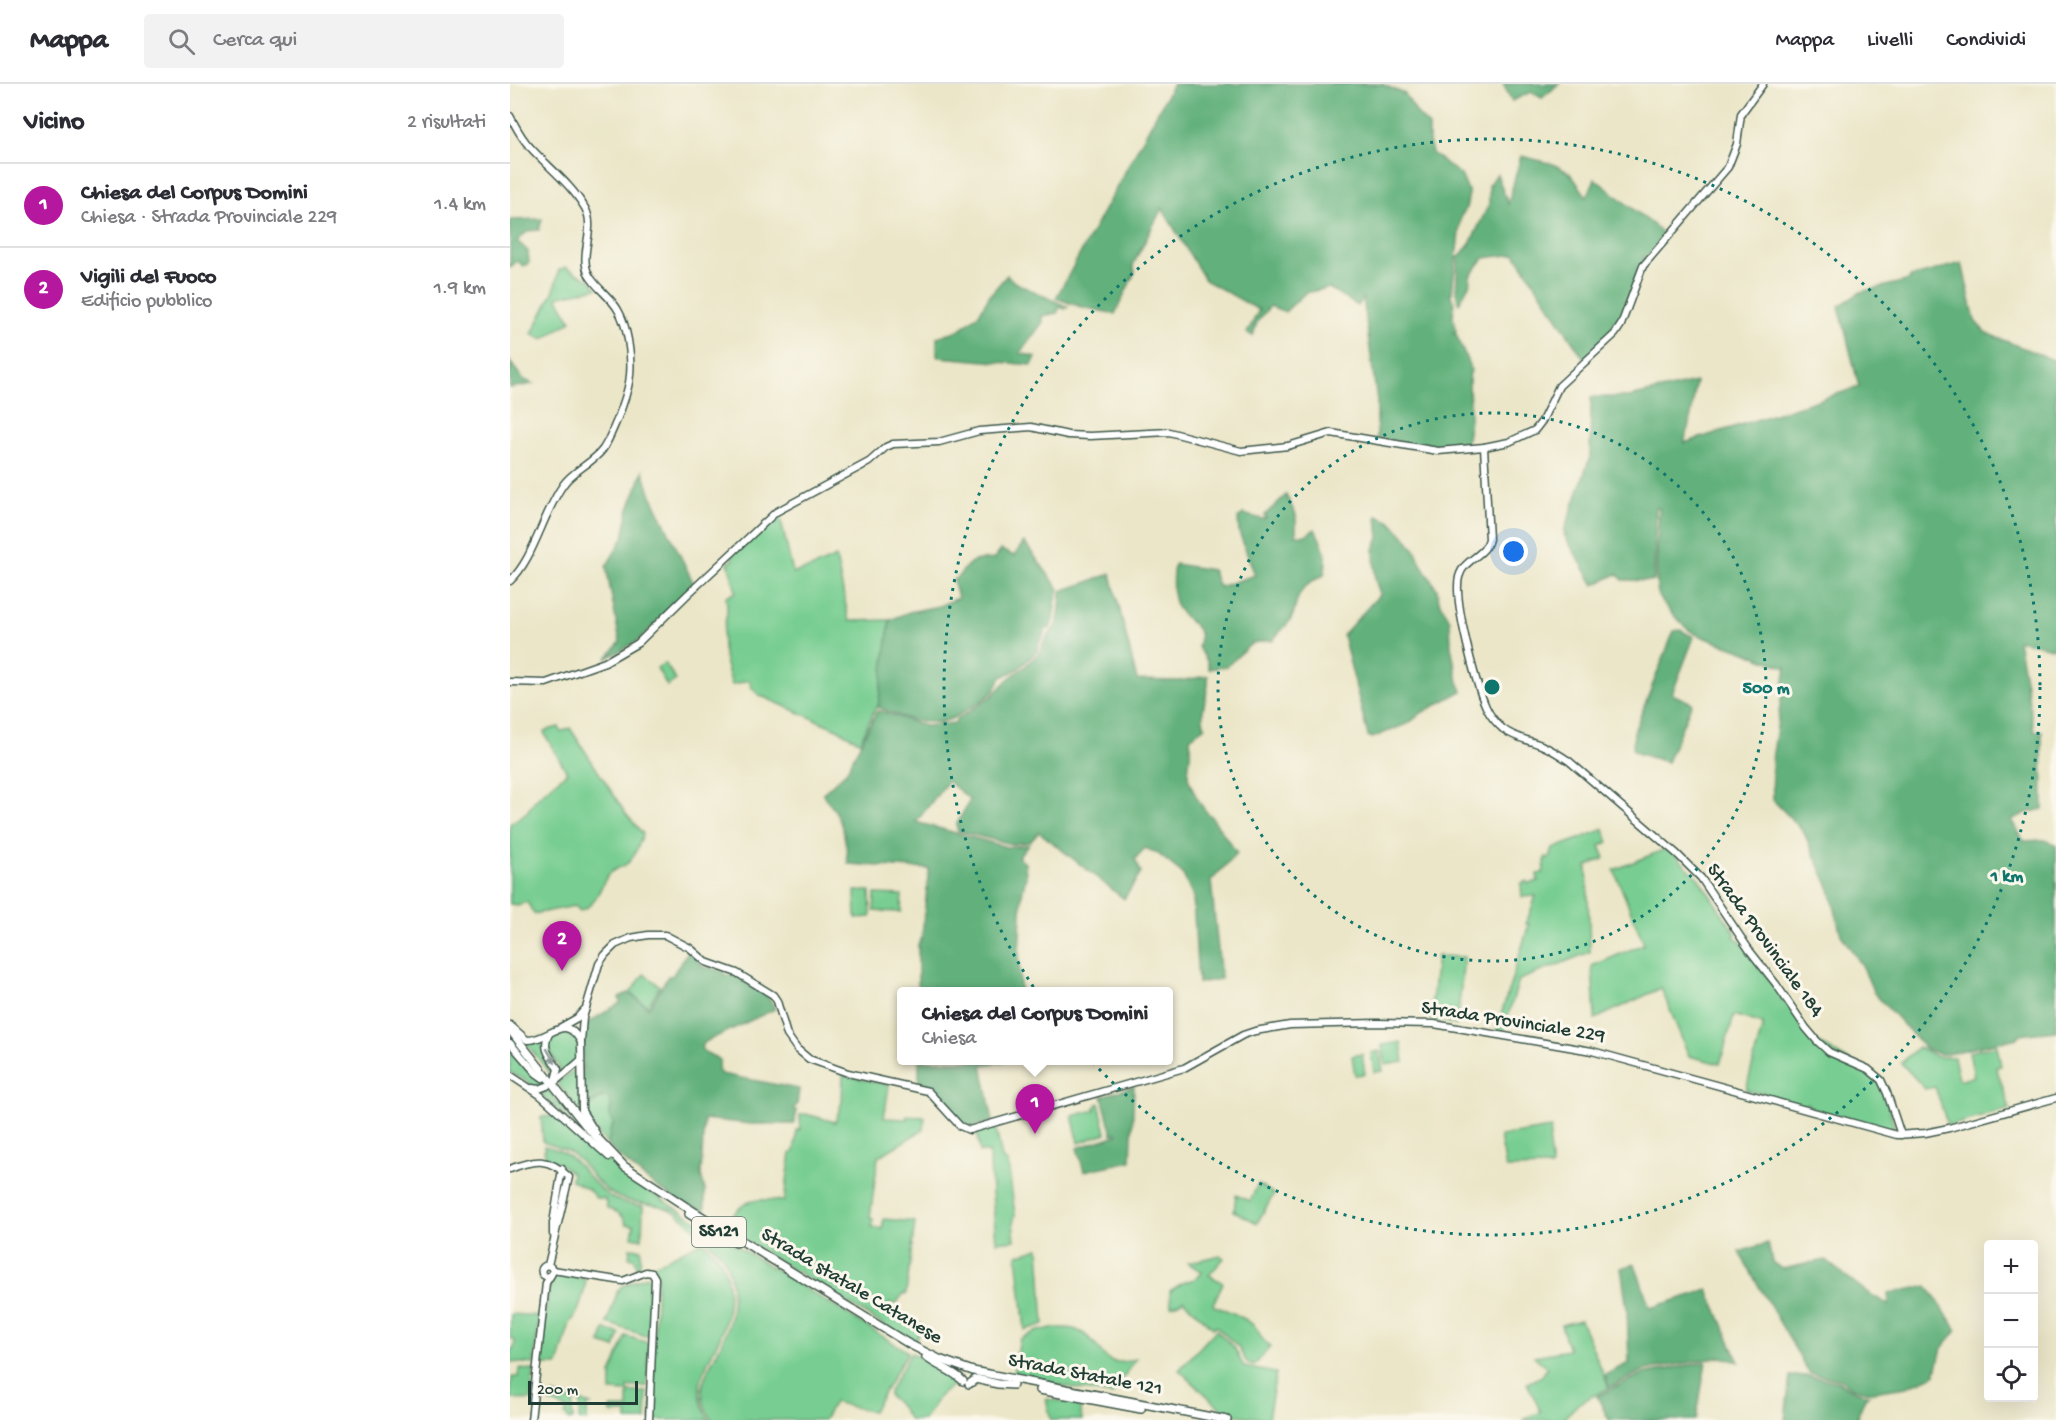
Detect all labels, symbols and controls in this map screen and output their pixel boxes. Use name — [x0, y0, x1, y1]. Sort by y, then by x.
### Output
search box — [144, 14, 564, 68]
text: Mappa — [30, 25, 108, 58]
icon: search — [165, 25, 198, 58]
text: Cerca qui — [213, 28, 297, 54]
text: Mappa — [1775, 29, 1834, 54]
text: Livelli — [1867, 29, 1913, 54]
text: Condividi — [1946, 29, 2026, 54]
text: Vicino — [24, 108, 84, 139]
text: 2 risultati — [407, 112, 486, 135]
text: Chiesa del Corpus Domini — [81, 181, 308, 207]
text: 1 — [39, 194, 48, 217]
text: 1.4 km — [434, 194, 486, 217]
text: Chiesa · Strada Provinciale 229 — [81, 207, 337, 230]
text: Vigili del Fuoco — [81, 265, 216, 291]
text: 2 — [39, 278, 48, 301]
text: 1.9 km — [434, 278, 486, 301]
text: Edificio pubblico — [81, 291, 212, 314]
your location — [1499, 537, 1528, 566]
centre of rings — [1482, 677, 1502, 697]
text: 500 m — [1743, 679, 1790, 700]
street label: Strada Provinciale 184 — [1700, 860, 1828, 1023]
text: 1 km — [1990, 867, 2023, 888]
pin: 2 — [542, 922, 582, 971]
popup — [897, 987, 1173, 1065]
street label: Strada Provinciale 229 — [1420, 997, 1606, 1049]
text: Chiesa del Corpus Domini — [922, 1002, 1148, 1028]
text: Chiesa — [922, 1028, 976, 1051]
one-way arrow — [545, 1048, 556, 1064]
pin: 1 — [1016, 1084, 1054, 1134]
road number: SS121 — [692, 1217, 746, 1247]
street label: Strada statale Catanese — [756, 1224, 946, 1351]
map controls — [1984, 1240, 2038, 1402]
button: + — [1984, 1240, 2038, 1294]
button: − — [1984, 1294, 2038, 1348]
button: locate — [1984, 1348, 2038, 1402]
street label: Strada Statale 121 — [1006, 1350, 1164, 1402]
scale bar — [528, 1378, 638, 1406]
text: 200 m — [537, 1382, 578, 1401]

